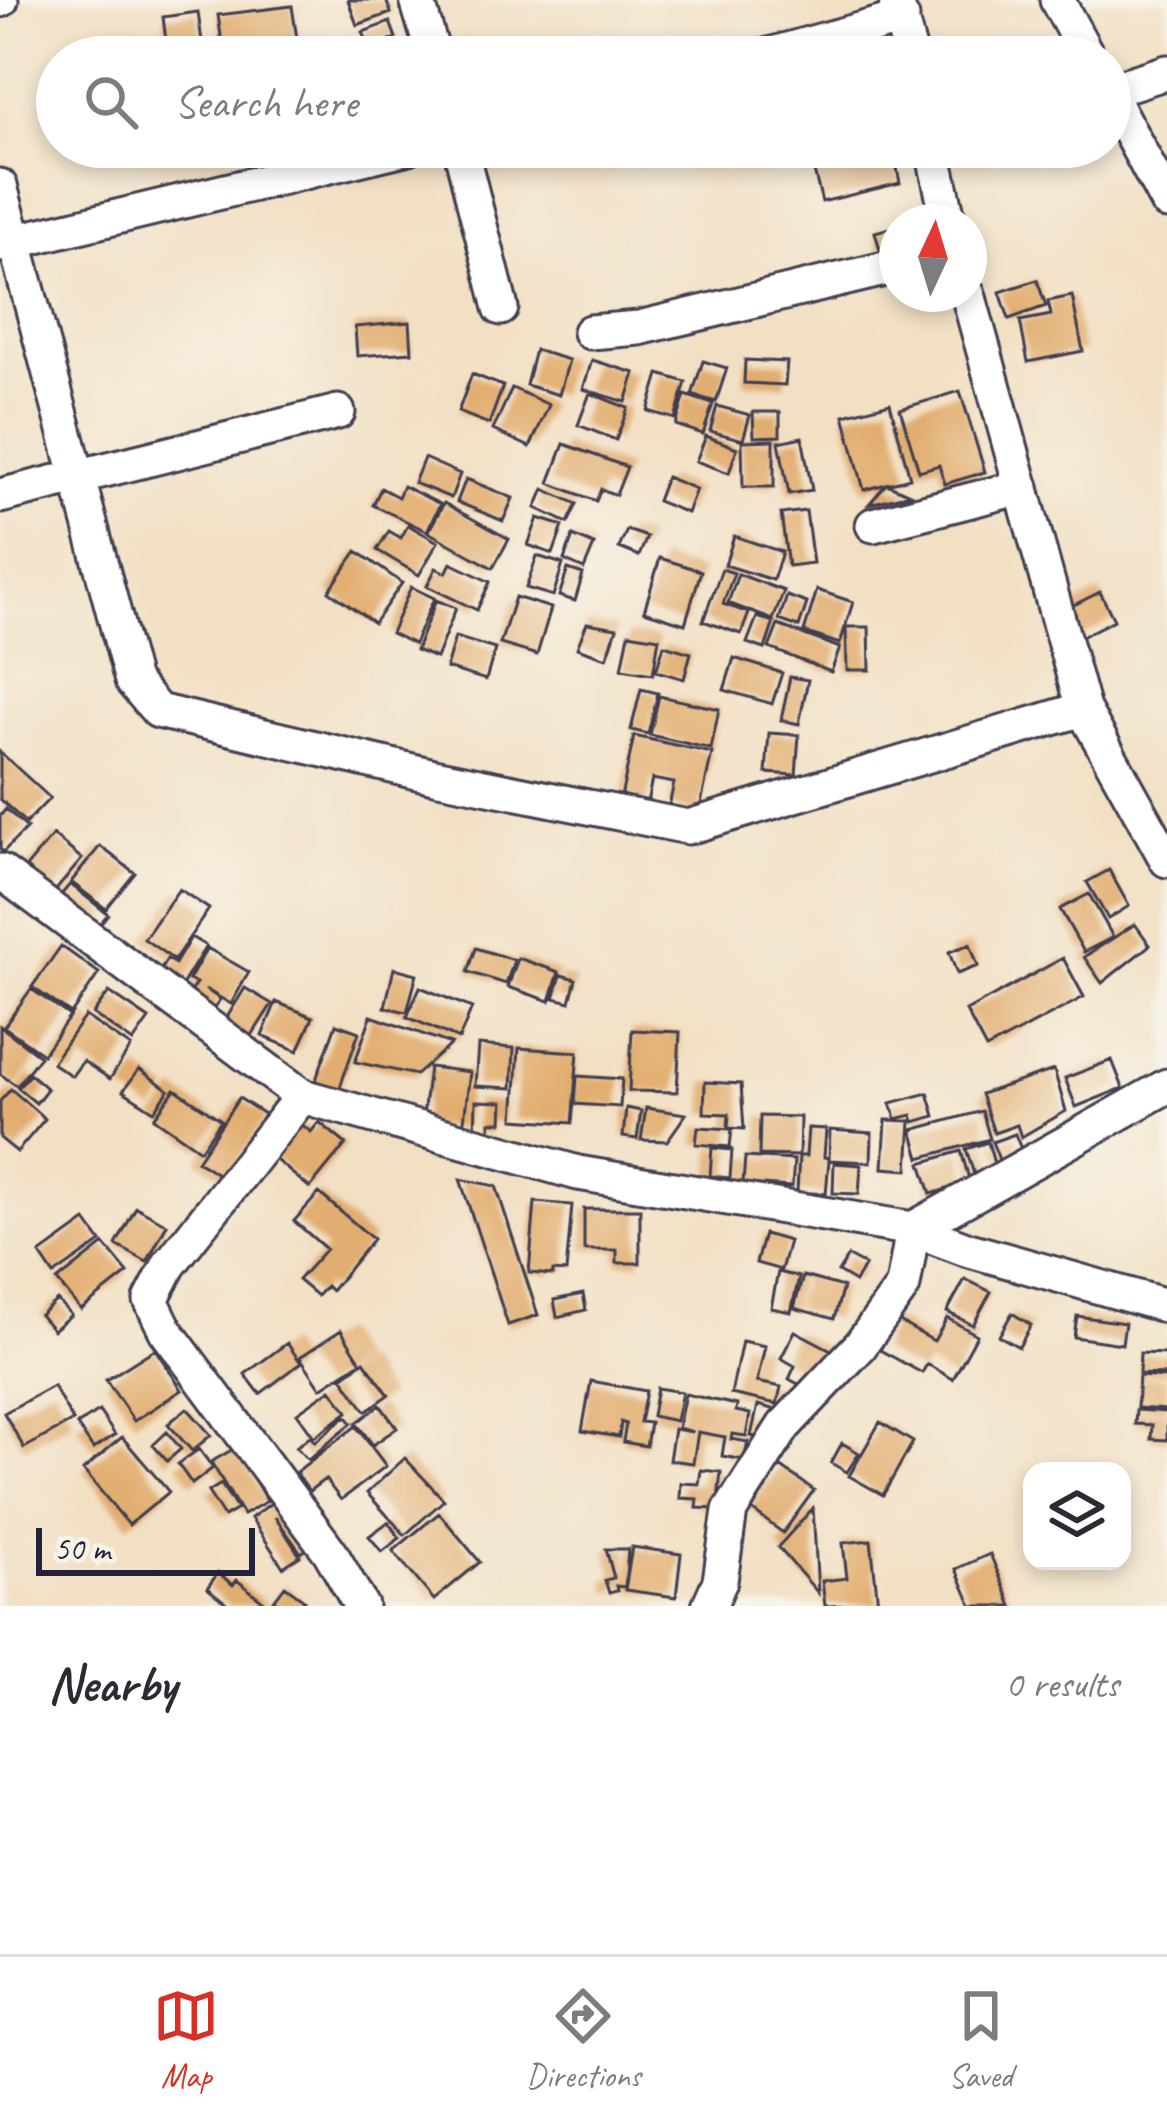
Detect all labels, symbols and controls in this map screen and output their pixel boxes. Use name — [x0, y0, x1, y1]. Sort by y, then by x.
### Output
search box — [36, 36, 1131, 168]
icon: search — [78, 69, 144, 135]
text: Search here — [174, 74, 357, 131]
north arrow — [879, 204, 987, 312]
map controls — [1023, 1462, 1131, 1570]
button: layers — [1023, 1462, 1131, 1570]
scale bar — [36, 1522, 255, 1575]
text: 50 m — [54, 1528, 110, 1570]
text: Nearby — [48, 1652, 176, 1716]
text: 0 results — [1005, 1660, 1119, 1709]
tab: Map — [153, 1983, 219, 2097]
tab: Directions — [526, 1983, 641, 2097]
tab: Saved — [948, 1983, 1014, 2097]

